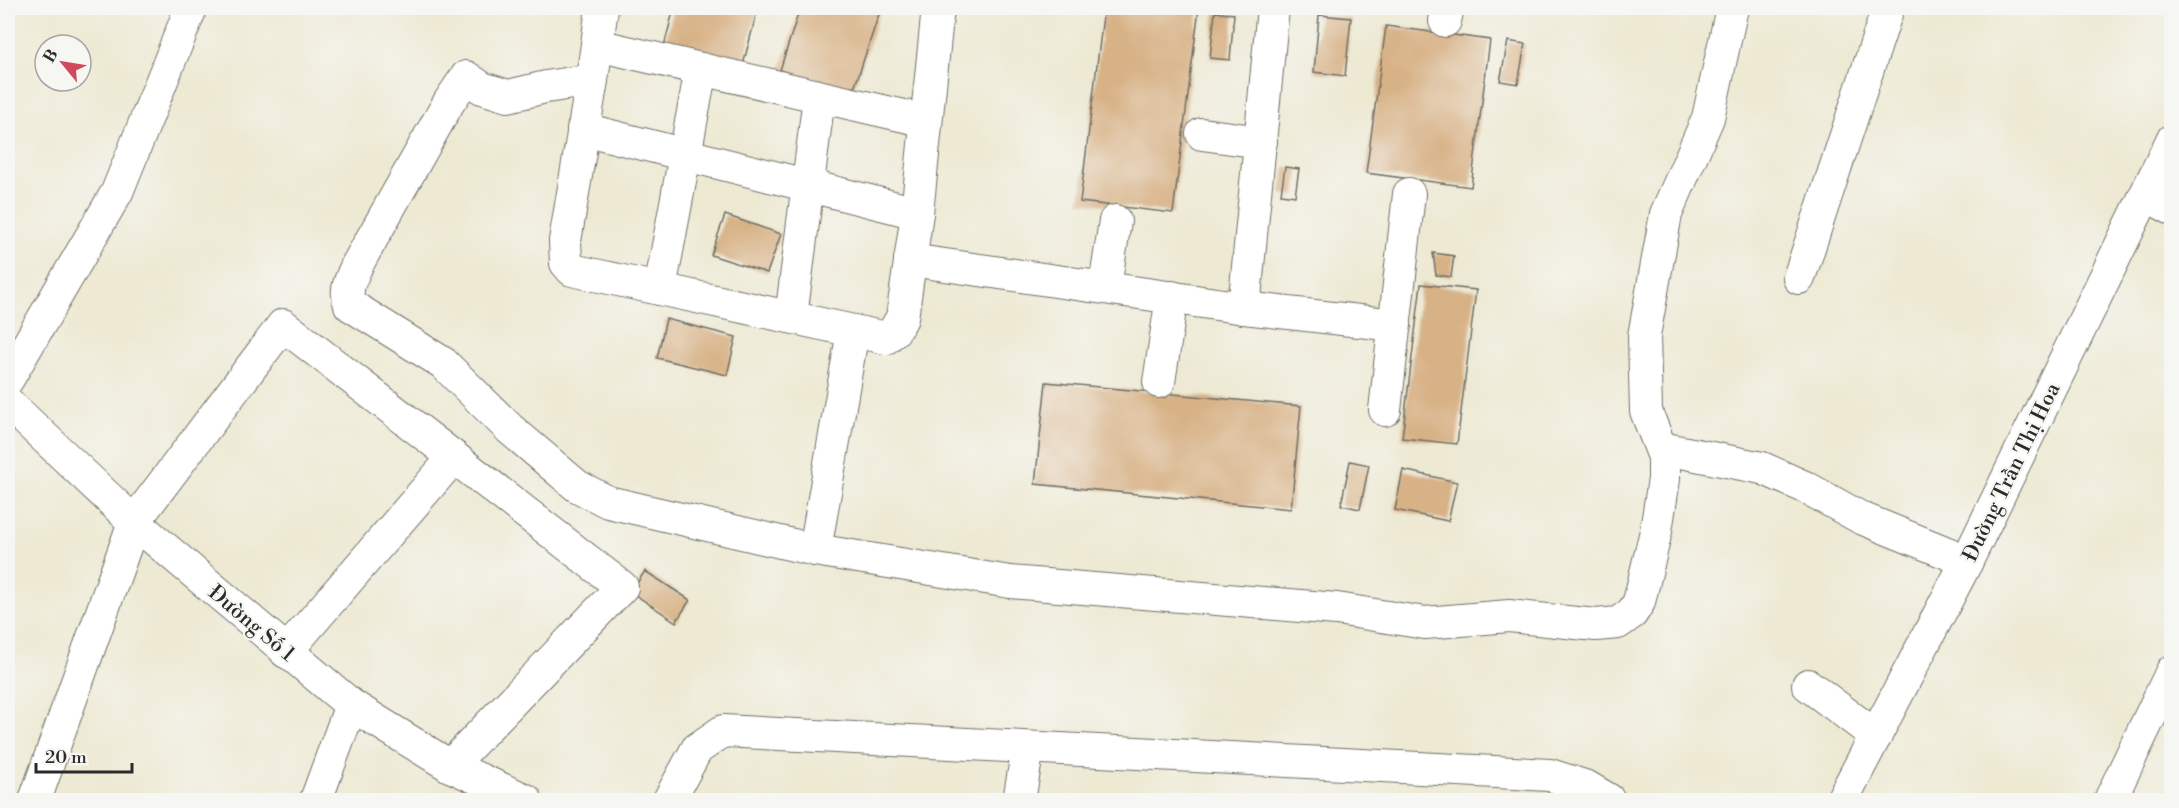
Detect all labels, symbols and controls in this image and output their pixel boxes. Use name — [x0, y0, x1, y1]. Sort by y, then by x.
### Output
north arrow — [33, 33, 93, 93]
text: B — [39, 46, 63, 66]
street label: Đường Trần Thị Hoa — [1957, 379, 2067, 566]
street label: Đường Số 1 — [203, 580, 300, 667]
scale bar — [36, 736, 132, 774]
text: 20 m — [45, 746, 87, 769]

